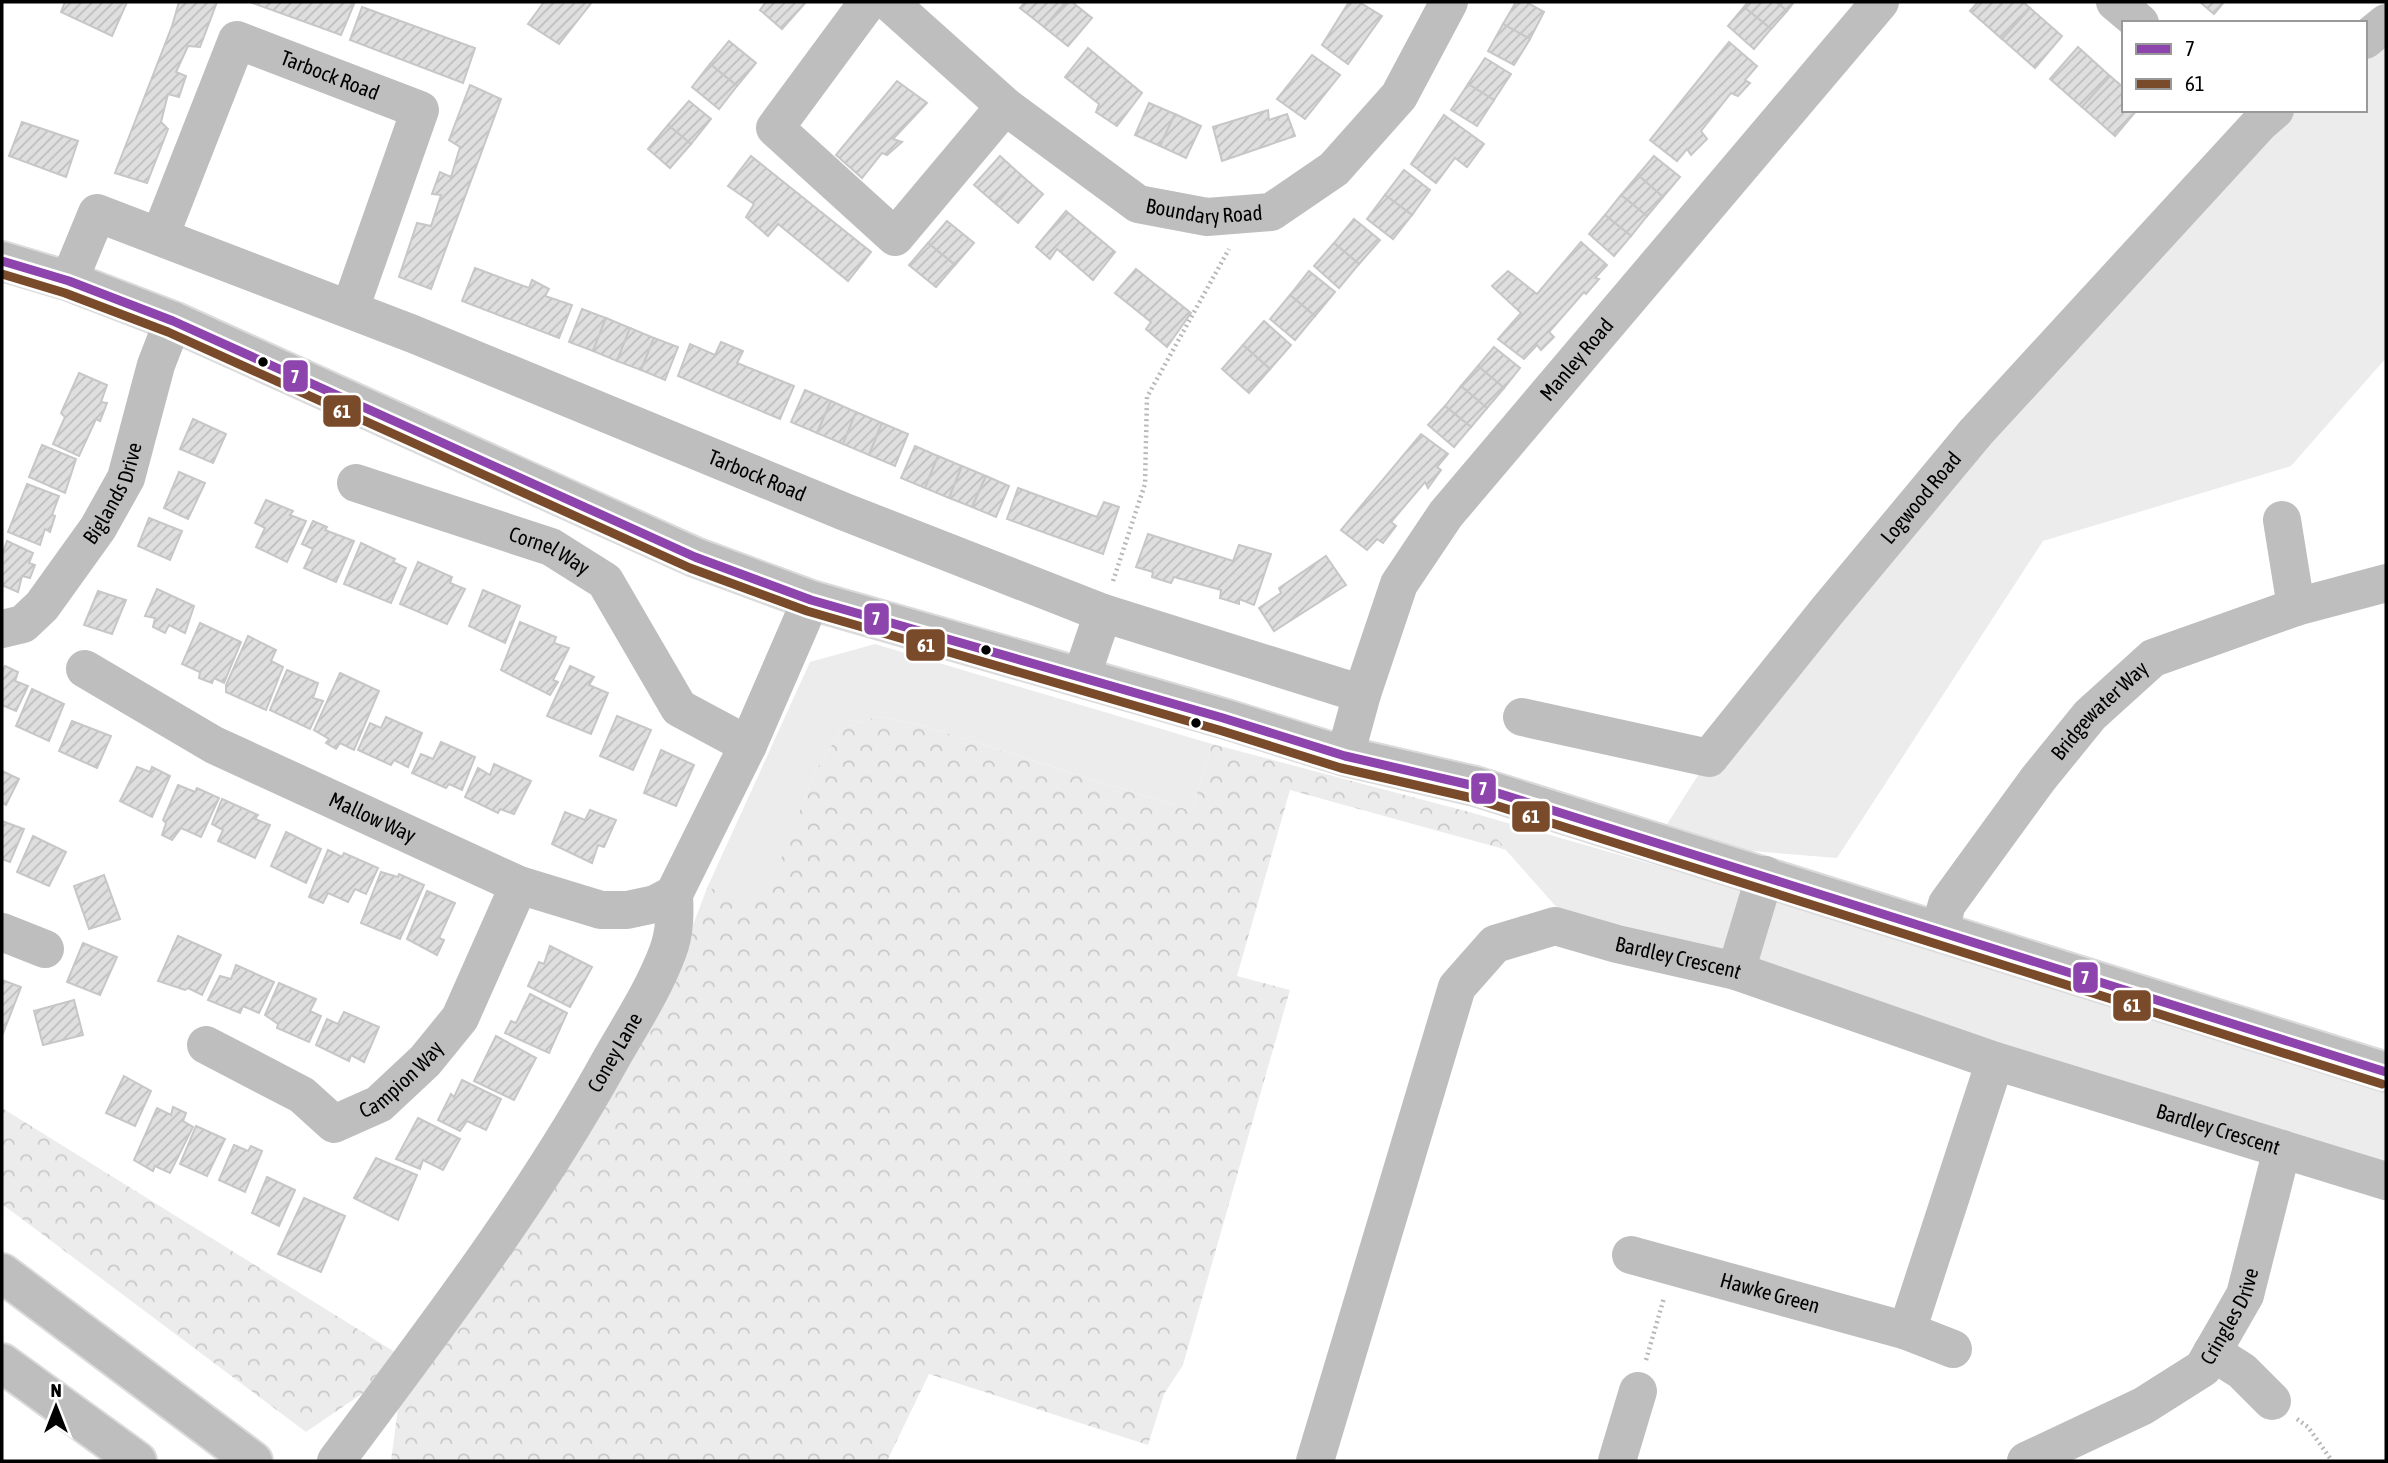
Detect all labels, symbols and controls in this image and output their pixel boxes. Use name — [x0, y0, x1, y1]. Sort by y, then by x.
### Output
legend — [2122, 21, 2367, 112]
text: 7 — [2185, 36, 2195, 60]
street label: Tarbock Road — [278, 45, 383, 104]
text: 61 — [2185, 71, 2205, 95]
street label: Boundary Road — [1144, 193, 1263, 228]
street label: Manley Road — [1534, 313, 1618, 405]
unlabelled marker — [256, 355, 270, 369]
line badge: 7 — [282, 359, 309, 393]
text: 7 — [291, 365, 300, 387]
line badge: 61 — [322, 394, 362, 428]
text: 61 — [333, 400, 351, 422]
street label: Biglands Drive — [78, 440, 146, 548]
street label: Tarbock Road — [705, 444, 810, 506]
street label: Logwood Road — [1875, 447, 1965, 548]
street label: Cornel Way — [506, 521, 595, 579]
line badge: 7 — [863, 602, 890, 636]
text: 7 — [872, 607, 881, 629]
line badge: 61 — [905, 628, 946, 662]
text: 61 — [917, 634, 935, 656]
unlabelled marker — [979, 643, 993, 657]
street label: Bridgewater Way — [2046, 655, 2153, 764]
unlabelled marker — [1189, 716, 1203, 730]
line badge: 7 — [1470, 772, 1497, 805]
text: 7 — [1479, 777, 1488, 799]
street label: Mallow Way — [326, 787, 420, 847]
line badge: 61 — [1511, 800, 1551, 833]
text: 61 — [1522, 805, 1540, 827]
street label: Bardley Crescent — [1613, 931, 1745, 983]
line badge: 7 — [2072, 961, 2099, 994]
text: 7 — [2081, 966, 2090, 988]
line badge: 61 — [2112, 989, 2152, 1022]
text: 61 — [2123, 994, 2141, 1016]
street label: Coney Lane — [582, 1008, 646, 1096]
street label: Campion Way — [355, 1036, 448, 1122]
street label: Bardley Crescent — [2154, 1098, 2283, 1159]
street label: Cringles Drive — [2195, 1265, 2262, 1368]
street label: Hawke Green — [1718, 1267, 1823, 1317]
north arrow — [21, 1372, 91, 1442]
text: N — [50, 1379, 62, 1401]

